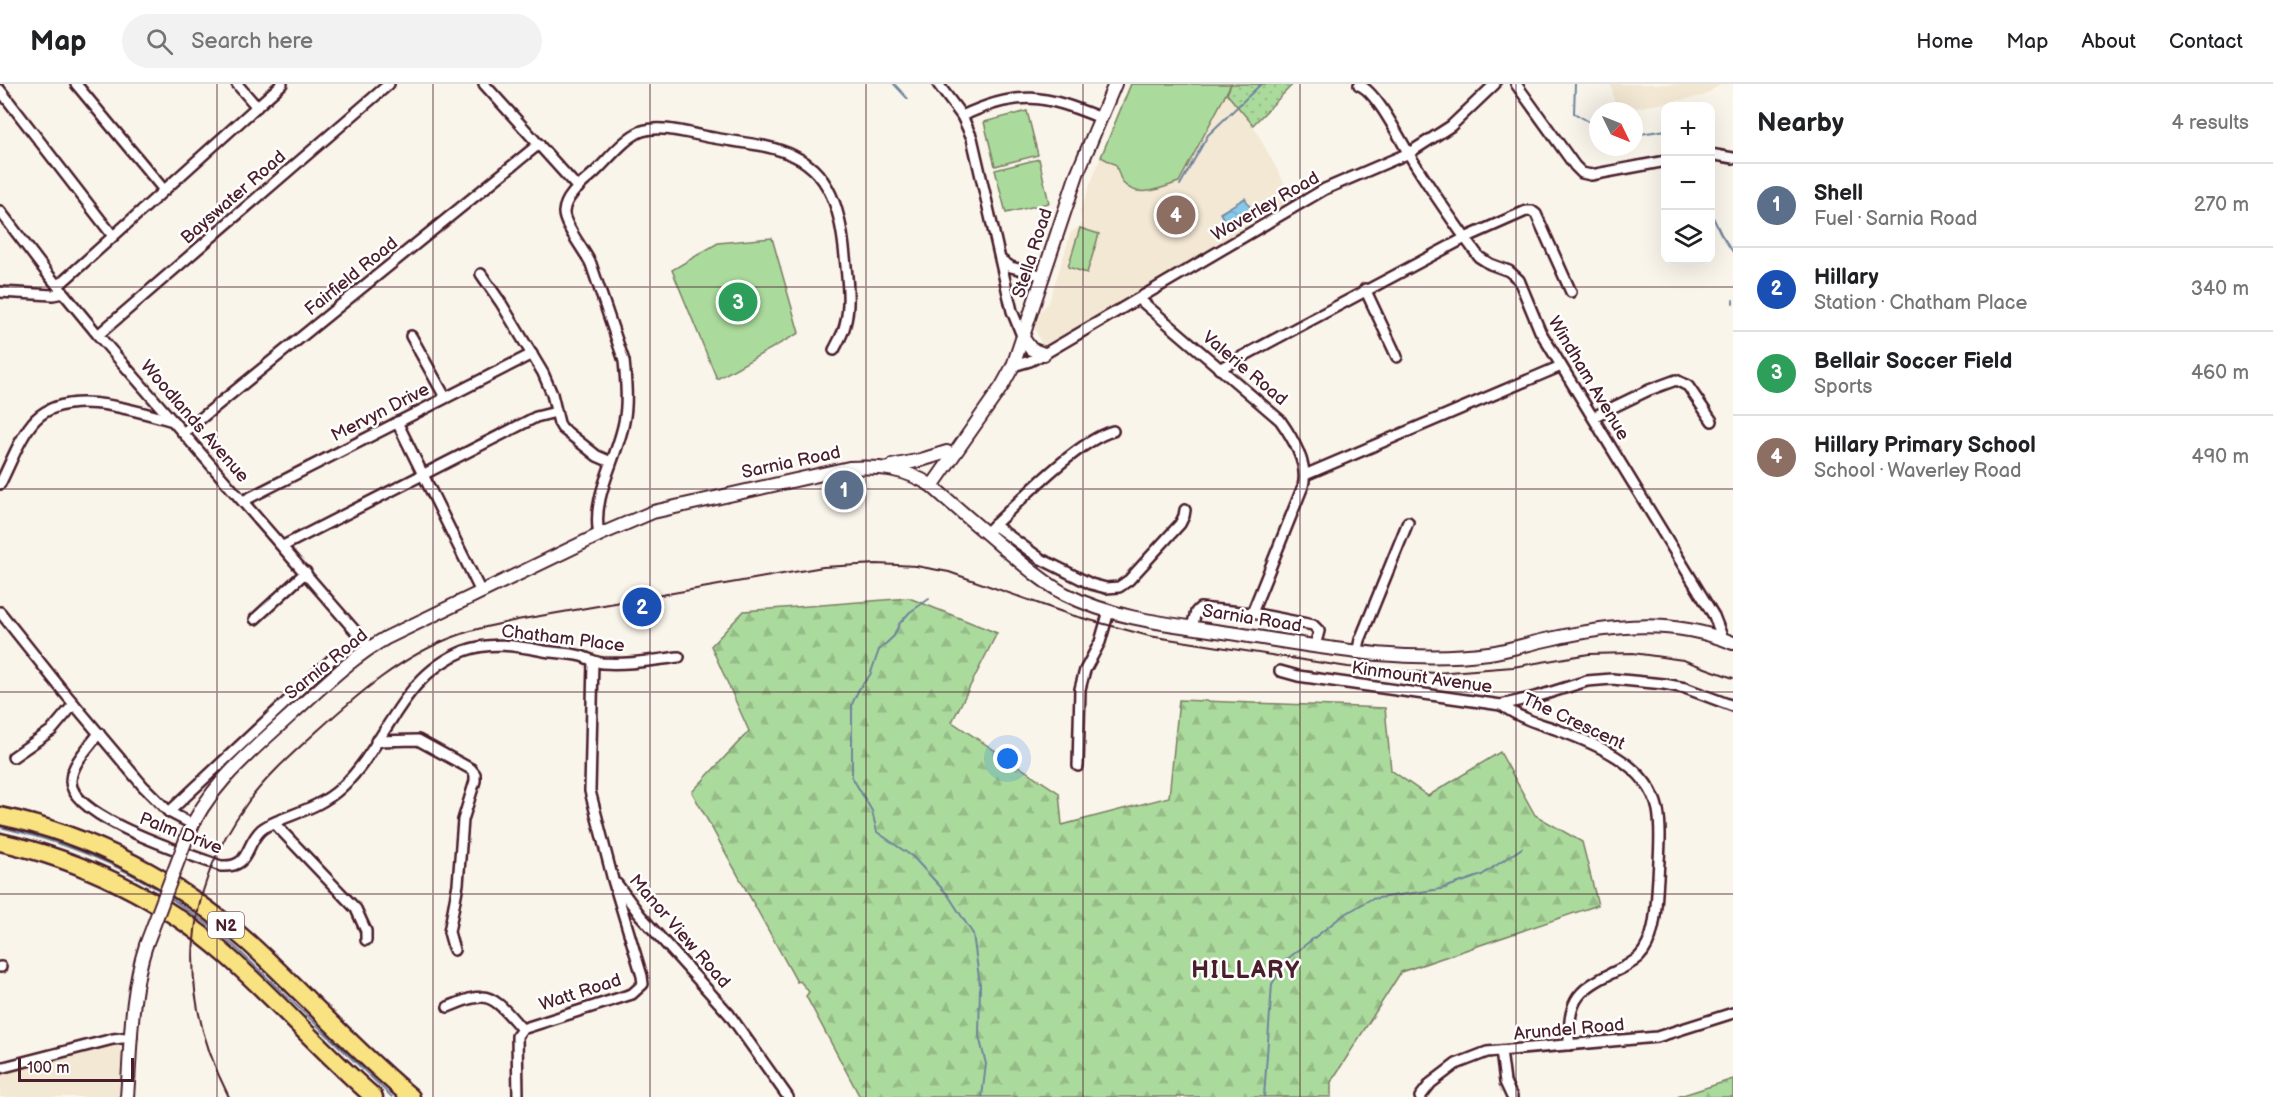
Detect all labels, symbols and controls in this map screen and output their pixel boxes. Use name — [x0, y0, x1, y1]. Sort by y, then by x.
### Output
search box — [122, 14, 542, 68]
text: Map — [30, 25, 86, 58]
icon: search — [143, 25, 176, 58]
text: Search here — [191, 28, 313, 55]
text: Home — [1916, 29, 1973, 54]
text: Map — [2006, 29, 2048, 54]
text: About — [2081, 29, 2136, 54]
text: Contact — [2169, 29, 2243, 54]
north arrow — [1589, 102, 1643, 156]
map controls — [1661, 102, 1715, 264]
button: + — [1661, 102, 1715, 156]
text: Nearby — [1757, 108, 1844, 139]
text: 4 results — [2171, 111, 2249, 135]
street label: Bayswater Road — [177, 146, 290, 249]
button: − — [1661, 156, 1715, 210]
street label: Waverley Road — [1208, 167, 1323, 246]
text: Shell — [1814, 180, 1863, 207]
pin: 4 — [1156, 192, 1196, 238]
text: 1 — [1772, 193, 1781, 217]
text: 270 m — [2194, 193, 2249, 217]
street label: Stella Road — [1008, 206, 1057, 301]
text: Fuel · Sarnia Road — [1814, 207, 1978, 231]
button: layers — [1661, 210, 1715, 264]
street label: Fairfield Road — [301, 233, 402, 320]
text: Hillary — [1814, 264, 1879, 291]
text: 2 — [1771, 277, 1782, 301]
text: 340 m — [2191, 277, 2249, 301]
pin: 3 — [718, 280, 758, 324]
text: Station · Chatham Place — [1814, 291, 2027, 315]
street label: Windham Avenue — [1543, 313, 1634, 444]
street label: Valerie Road — [1198, 327, 1291, 410]
text: Bellair Soccer Field — [1814, 348, 2012, 375]
street label: Woodlands Avenue — [136, 356, 254, 487]
text: 3 — [1771, 361, 1782, 385]
text: 460 m — [2191, 361, 2249, 385]
text: Sports — [1814, 375, 1872, 399]
street label: Mervyn Drive — [328, 379, 433, 446]
text: Hillary Primary School — [1814, 432, 2036, 459]
street label: Sarnia Road — [740, 442, 842, 483]
text: 4 — [1771, 445, 1782, 469]
text: 490 m — [2192, 445, 2249, 469]
text: School · Waverley Road — [1814, 459, 2022, 483]
pin: 1 — [824, 468, 864, 512]
pin: 2 — [622, 584, 662, 630]
street label: Sarnia Road — [1201, 600, 1303, 637]
street label: Chatham Place — [500, 621, 626, 657]
street label: Sarnia Road — [281, 625, 372, 704]
street label: Kinmount Avenue — [1350, 657, 1494, 698]
street label: The Crescent — [1519, 689, 1629, 754]
your location — [993, 744, 1022, 773]
street label: Palm Drive — [137, 808, 225, 859]
street label: Manor View Road — [625, 870, 735, 992]
road number: N2 — [208, 912, 244, 938]
district label: HILLARY — [1191, 956, 1301, 985]
street label: Watt Road — [536, 969, 624, 1016]
street label: Arundel Road — [1513, 1014, 1625, 1045]
scale bar — [18, 1055, 134, 1082]
text: 100 m — [27, 1059, 70, 1078]

